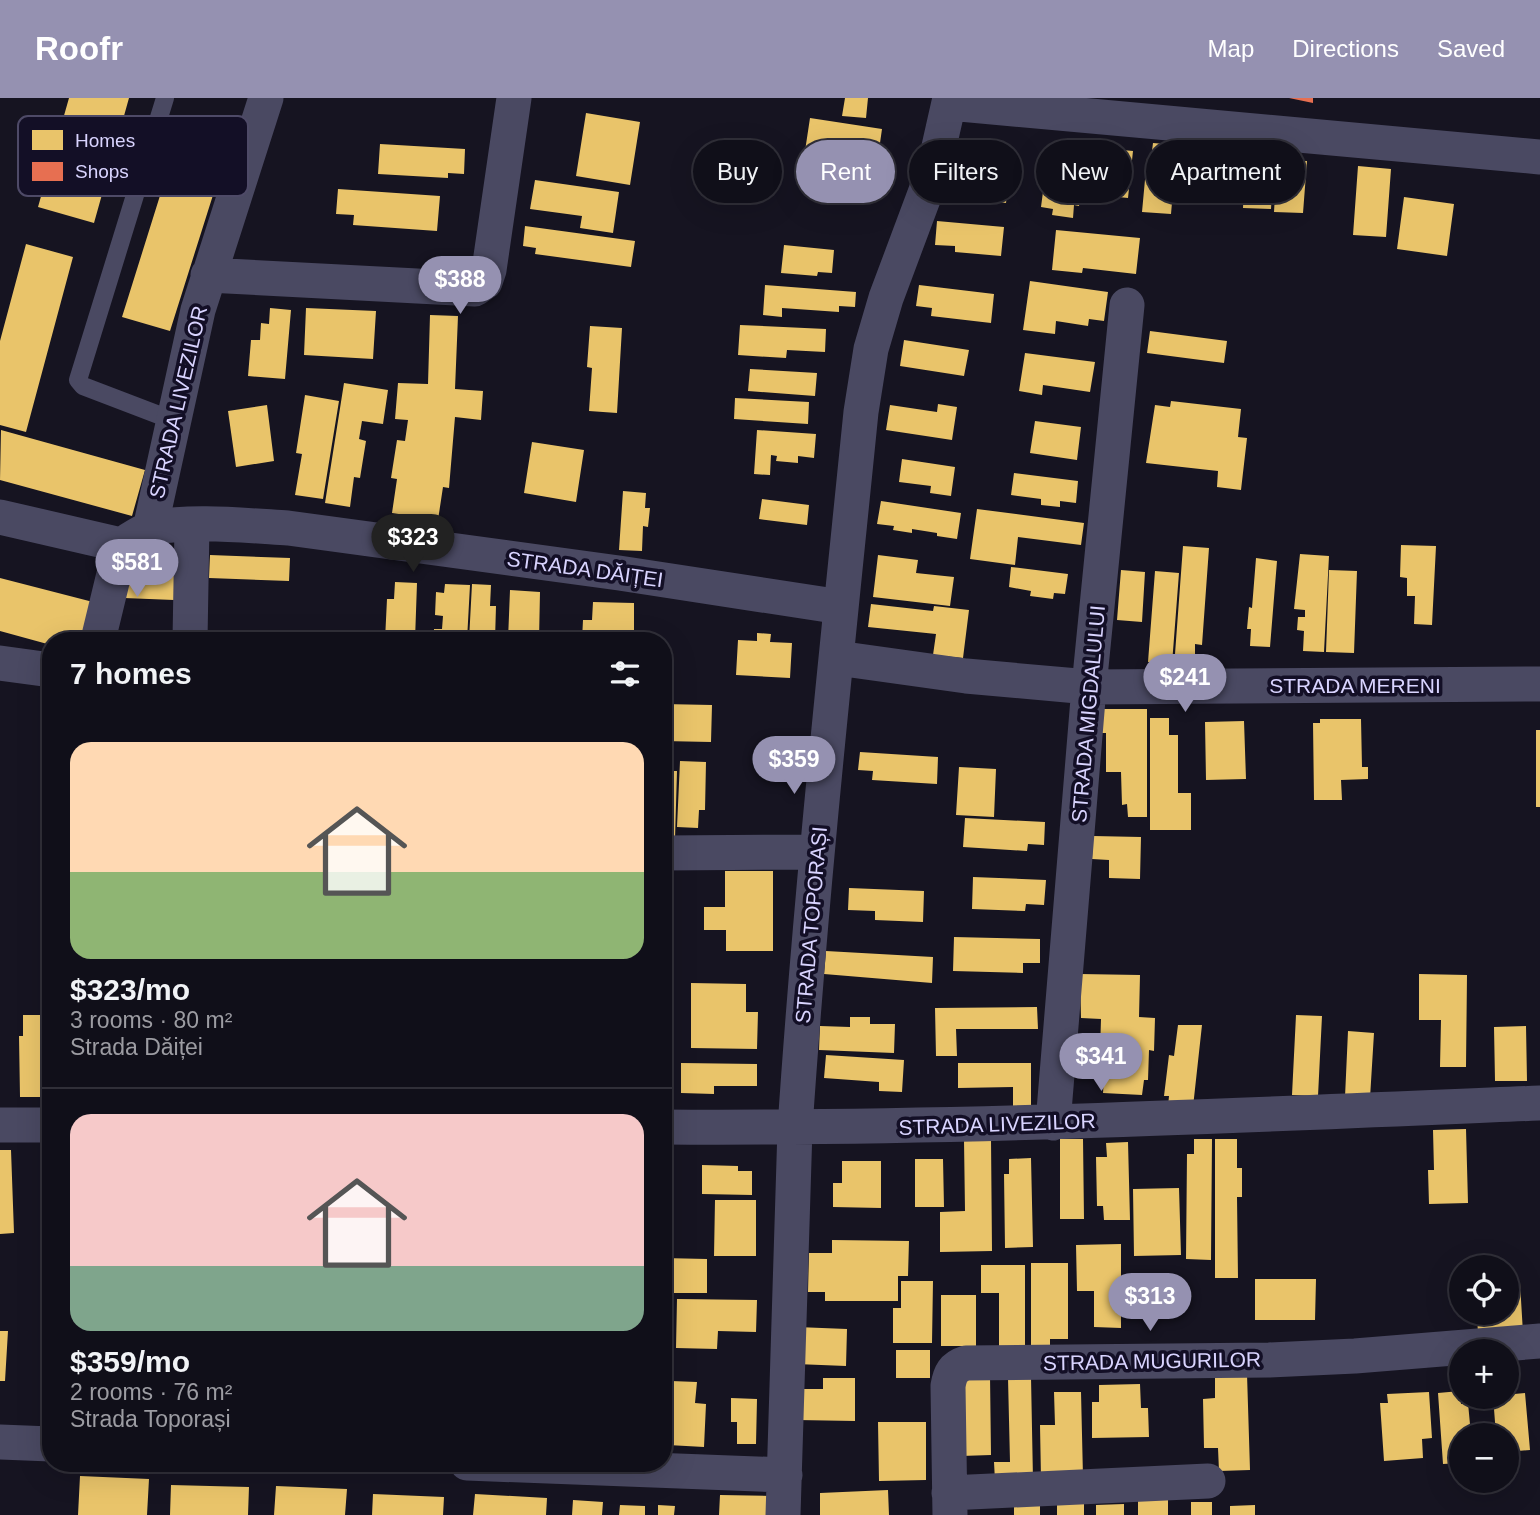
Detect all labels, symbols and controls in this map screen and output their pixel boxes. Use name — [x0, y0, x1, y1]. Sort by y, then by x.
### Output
text: Roofr — [35, 30, 123, 67]
text: Map — [1208, 35, 1254, 62]
text: Directions — [1292, 35, 1399, 62]
text: Saved — [1437, 35, 1505, 62]
legend — [18, 116, 248, 196]
text: Homes — [75, 130, 135, 151]
chip: Buy — [693, 140, 782, 203]
chip: Rent — [796, 140, 895, 203]
chip: Filters — [909, 140, 1022, 203]
chip: New — [1036, 140, 1132, 203]
chip: Apartment — [1146, 140, 1305, 203]
text: Shops — [75, 161, 129, 182]
pin: $388 — [419, 256, 501, 316]
text: $388 — [434, 266, 486, 292]
street label: STRADA LIVEZILOR — [145, 303, 211, 501]
pin: $323 — [372, 514, 454, 574]
text: $323 — [387, 524, 439, 550]
pin: $581 — [96, 540, 178, 599]
street label: STRADA DĂIȚEI — [505, 547, 665, 591]
text: $581 — [111, 549, 163, 575]
street label: STRADA MIGDALULUI — [1067, 604, 1109, 824]
pin: $241 — [1144, 654, 1226, 714]
icon: filters — [606, 655, 644, 693]
text: 7 homes — [70, 657, 192, 690]
text: $241 — [1159, 664, 1211, 690]
street label: STRADA MERENI — [1269, 674, 1441, 697]
pin: $359 — [753, 736, 835, 796]
text: $359 — [768, 746, 820, 772]
icon: home — [294, 788, 420, 914]
street label: STRADA TOPORAȘI — [791, 826, 831, 1024]
text: $323/mo — [70, 973, 190, 1006]
text: 3 rooms · 80 m² — [70, 1007, 232, 1033]
text: Strada Dăiței — [70, 1034, 203, 1060]
pin: $341 — [1060, 1034, 1142, 1093]
text: $341 — [1075, 1043, 1127, 1069]
street label: STRADA LIVEZILOR — [898, 1109, 1096, 1139]
icon: home — [294, 1160, 420, 1286]
map controls — [1449, 1255, 1519, 1493]
button: locate — [1449, 1255, 1519, 1325]
pin: $313 — [1109, 1274, 1191, 1333]
text: $313 — [1124, 1283, 1176, 1309]
button: + — [1449, 1339, 1519, 1409]
text: $359/mo — [70, 1345, 190, 1378]
street label: STRADA MUGURILOR — [1043, 1348, 1261, 1374]
text: 2 rooms · 76 m² — [70, 1379, 232, 1405]
text: Strada Toporași — [70, 1406, 231, 1432]
button: − — [1449, 1423, 1519, 1493]

